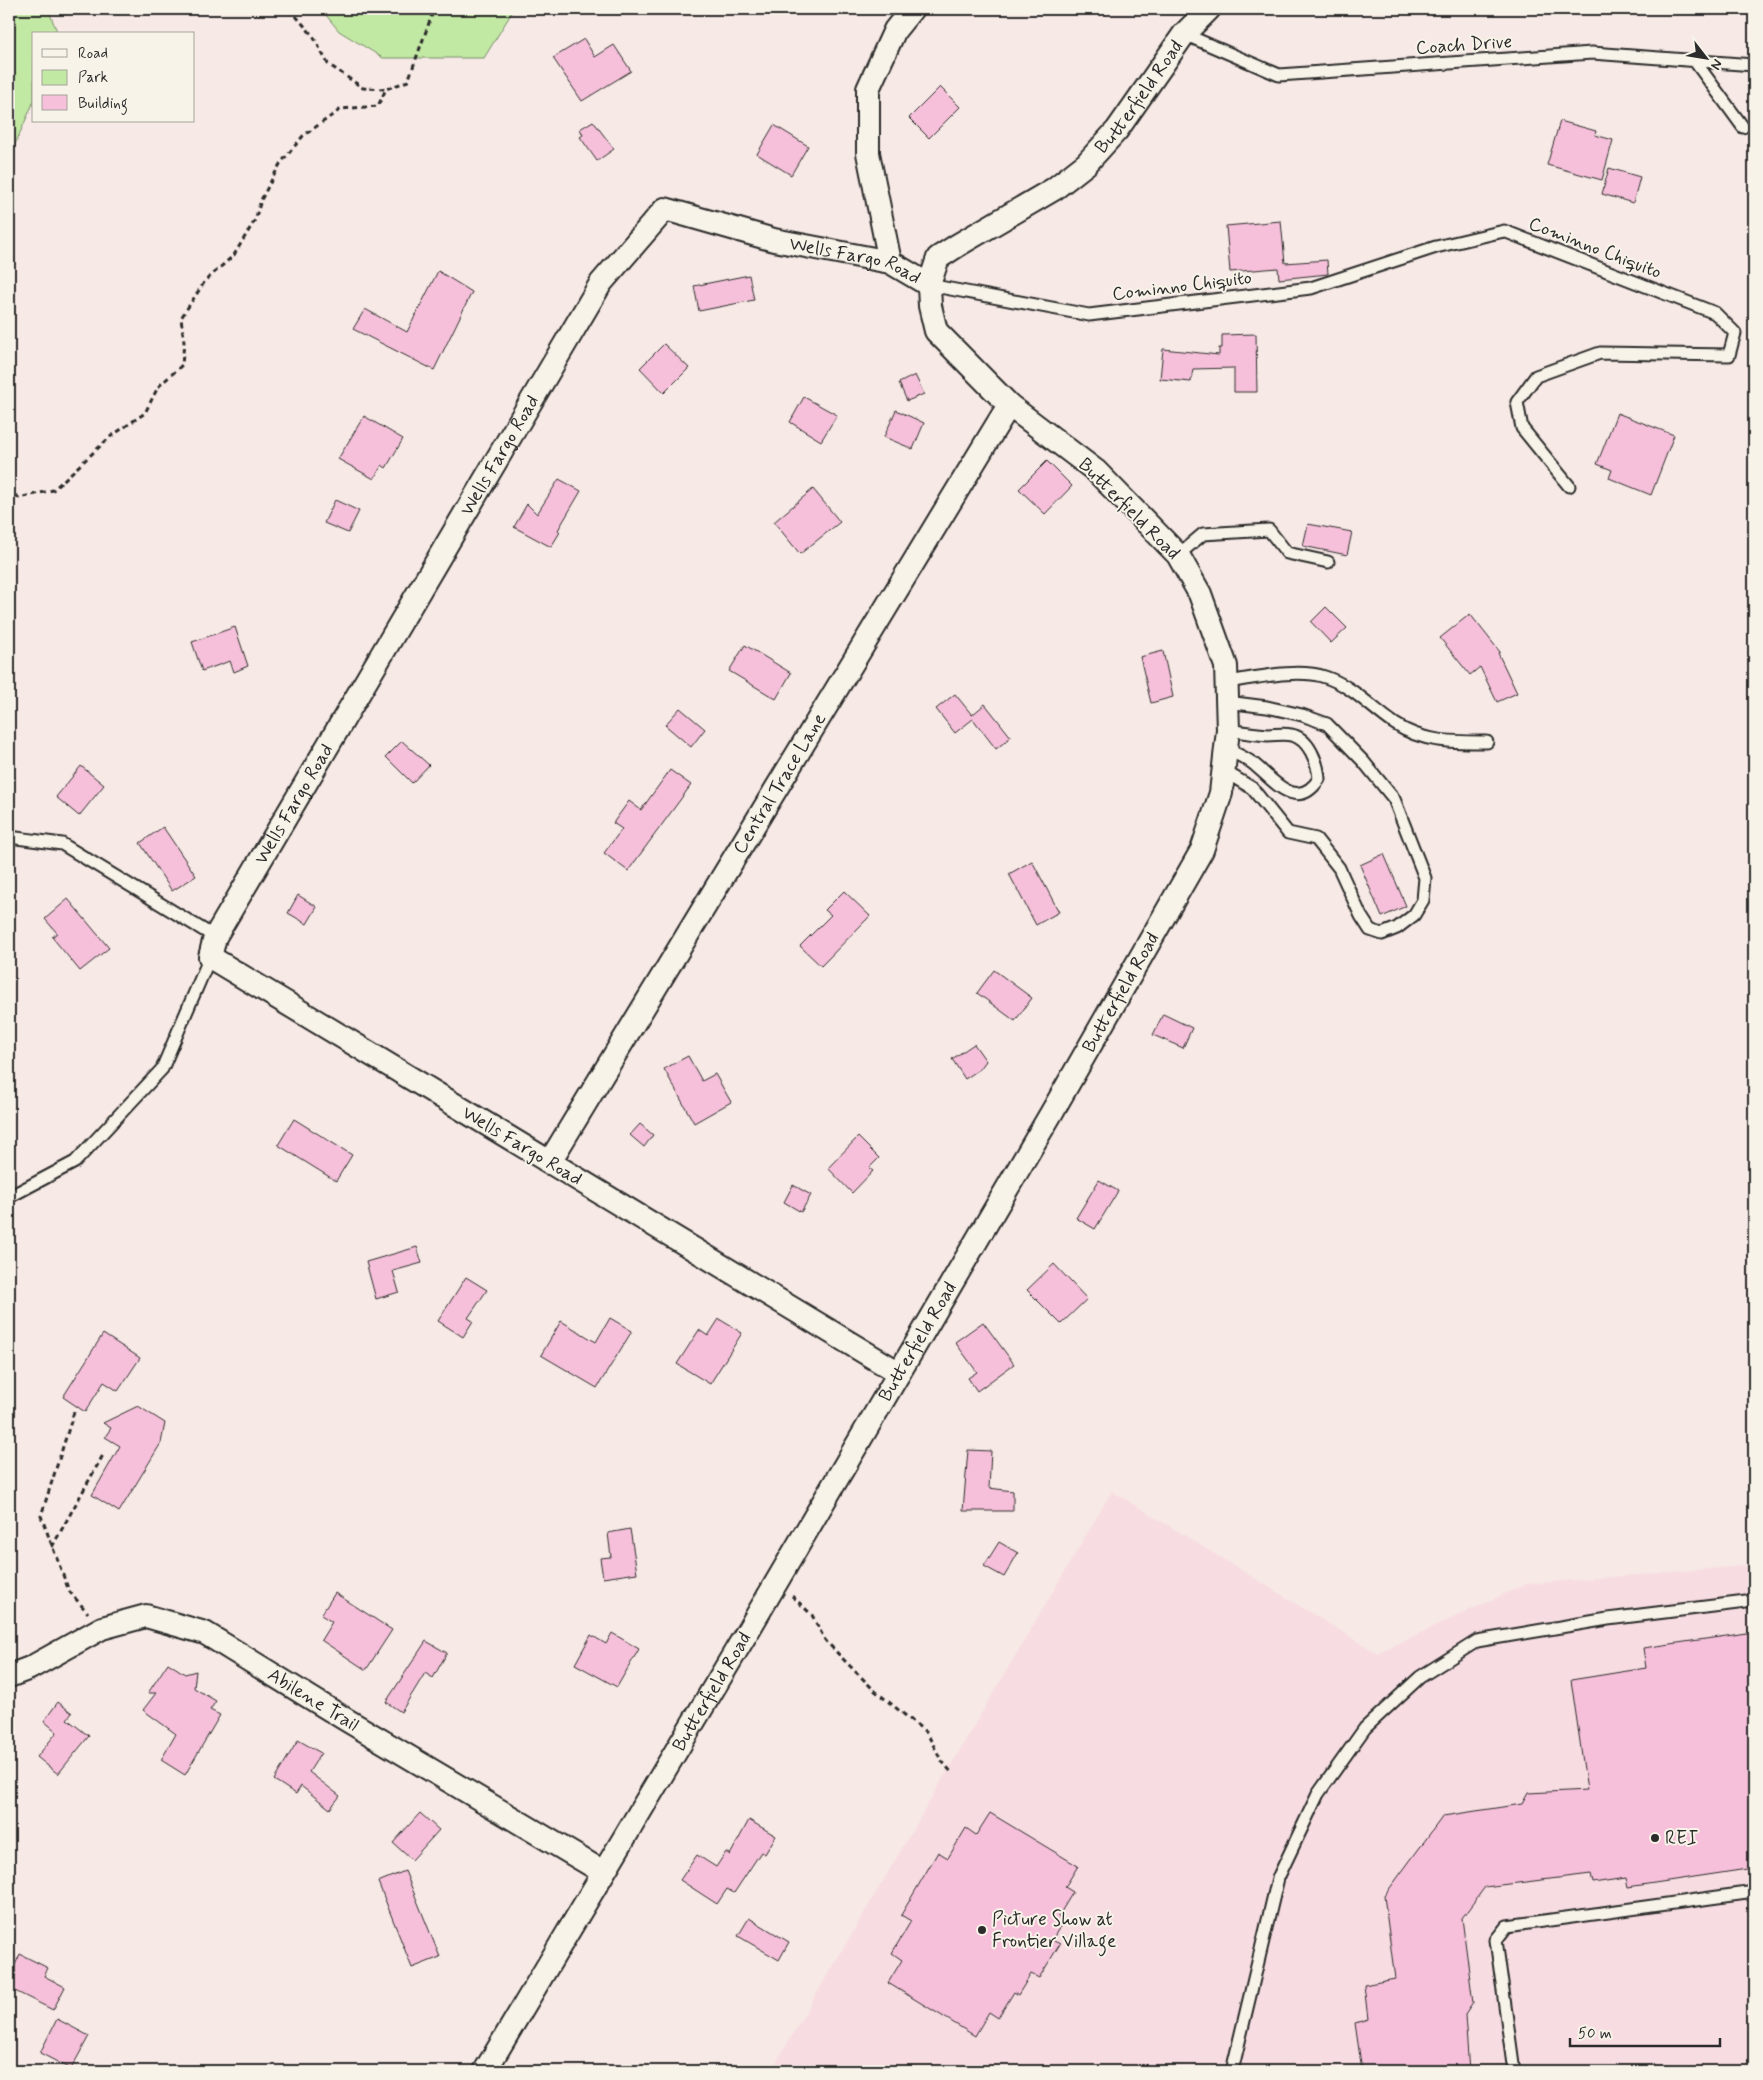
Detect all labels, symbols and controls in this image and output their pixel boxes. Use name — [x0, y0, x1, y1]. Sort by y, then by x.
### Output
street label: Coach Drive — [1415, 29, 1513, 61]
legend — [32, 32, 195, 122]
north arrow — [1680, 32, 1730, 82]
street label: Butterfield Road — [1089, 35, 1189, 159]
text: Road — [78, 44, 108, 64]
text: N — [1706, 56, 1726, 73]
text: Park — [78, 68, 108, 88]
text: Building — [78, 94, 128, 115]
street label: Cominno Chiquito — [1525, 211, 1665, 285]
street label: Wells Fargo Road — [787, 231, 926, 290]
street label: Cominno Chiquito — [1111, 265, 1253, 307]
street label: Wells Fargo Road — [454, 390, 545, 520]
street label: Butterfield Road — [1073, 453, 1185, 565]
street label: Central Trace Lane — [727, 708, 832, 859]
street label: Wells Fargo Road — [248, 739, 339, 869]
street label: Butterfield Road — [1076, 928, 1165, 1057]
street label: Wells Fargo Road — [457, 1100, 587, 1193]
street label: Butterfield Road — [873, 1277, 962, 1406]
street label: Butterfield Road — [666, 1627, 757, 1756]
street label: Abilene Trail — [263, 1662, 364, 1737]
place label: REI — [1665, 1826, 1698, 1851]
marker: REI — [1649, 1832, 1661, 1844]
place label: Picture Show at Frontier Village — [992, 1907, 1116, 1957]
marker: Picture Show at Frontier Village — [976, 1924, 988, 1936]
scale bar — [1570, 2015, 1720, 2047]
text: 50 m — [1578, 2024, 1612, 2044]

